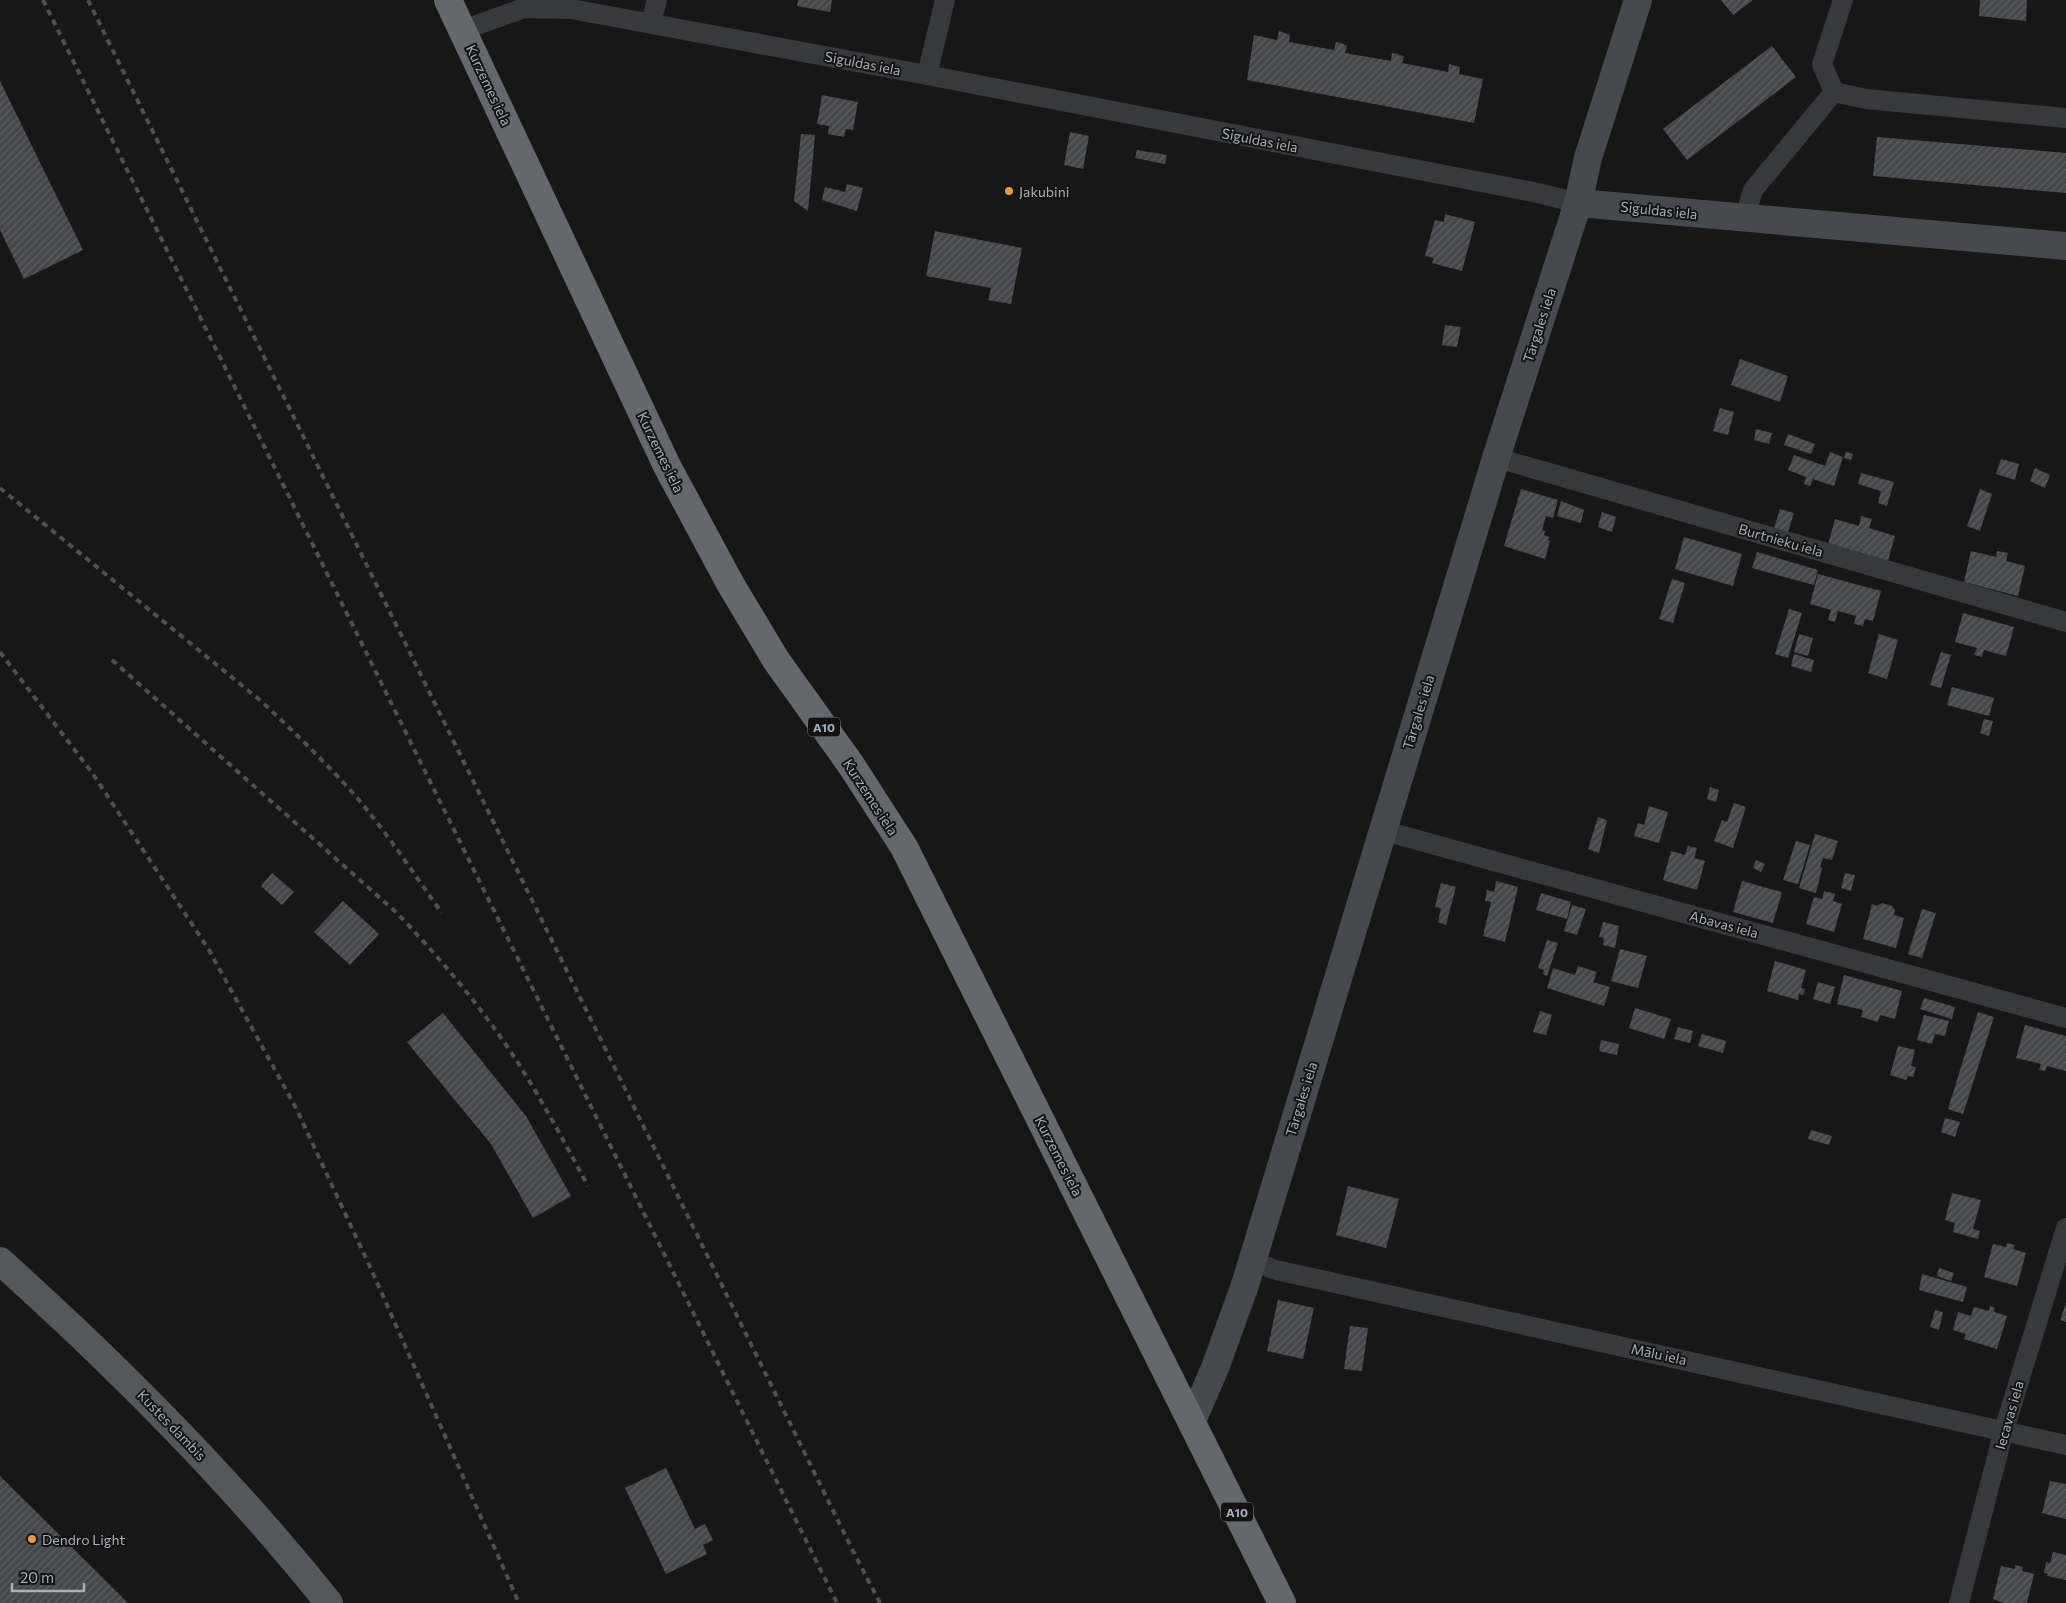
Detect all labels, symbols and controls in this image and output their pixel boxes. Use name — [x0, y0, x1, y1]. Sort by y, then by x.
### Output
street label: Kurzemes iela — [463, 42, 515, 128]
street label: Siguldas iela — [824, 47, 902, 79]
street label: Siguldas iela — [1221, 124, 1299, 156]
place label: Jakubini — [1019, 183, 1069, 200]
marker: Jakubini — [1003, 185, 1015, 197]
street label: Siguldas iela — [1620, 198, 1698, 222]
street label: Tārgales iela — [1519, 286, 1559, 364]
street label: Kurzemes iela — [634, 409, 688, 495]
street label: Burtnieku iela — [1737, 520, 1825, 560]
street label: Tārgales iela — [1399, 673, 1437, 751]
road number: A10 — [808, 718, 840, 736]
street label: Kurzemes iela — [840, 756, 902, 838]
street label: Abavas iela — [1688, 907, 1760, 941]
street label: Tārgales iela — [1282, 1060, 1320, 1138]
street label: Kurzemes iela — [1032, 1113, 1086, 1199]
street label: Mālu iela — [1630, 1340, 1688, 1368]
street label: Iecavas iela — [1991, 1379, 2027, 1451]
street label: Kustes dambis — [134, 1386, 210, 1464]
road number: A10 — [1221, 1502, 1253, 1521]
place label: Dendro Light — [42, 1531, 125, 1548]
marker: Dendro Light — [26, 1533, 38, 1545]
scale bar — [12, 1560, 85, 1592]
text: 20 m — [20, 1568, 54, 1586]

